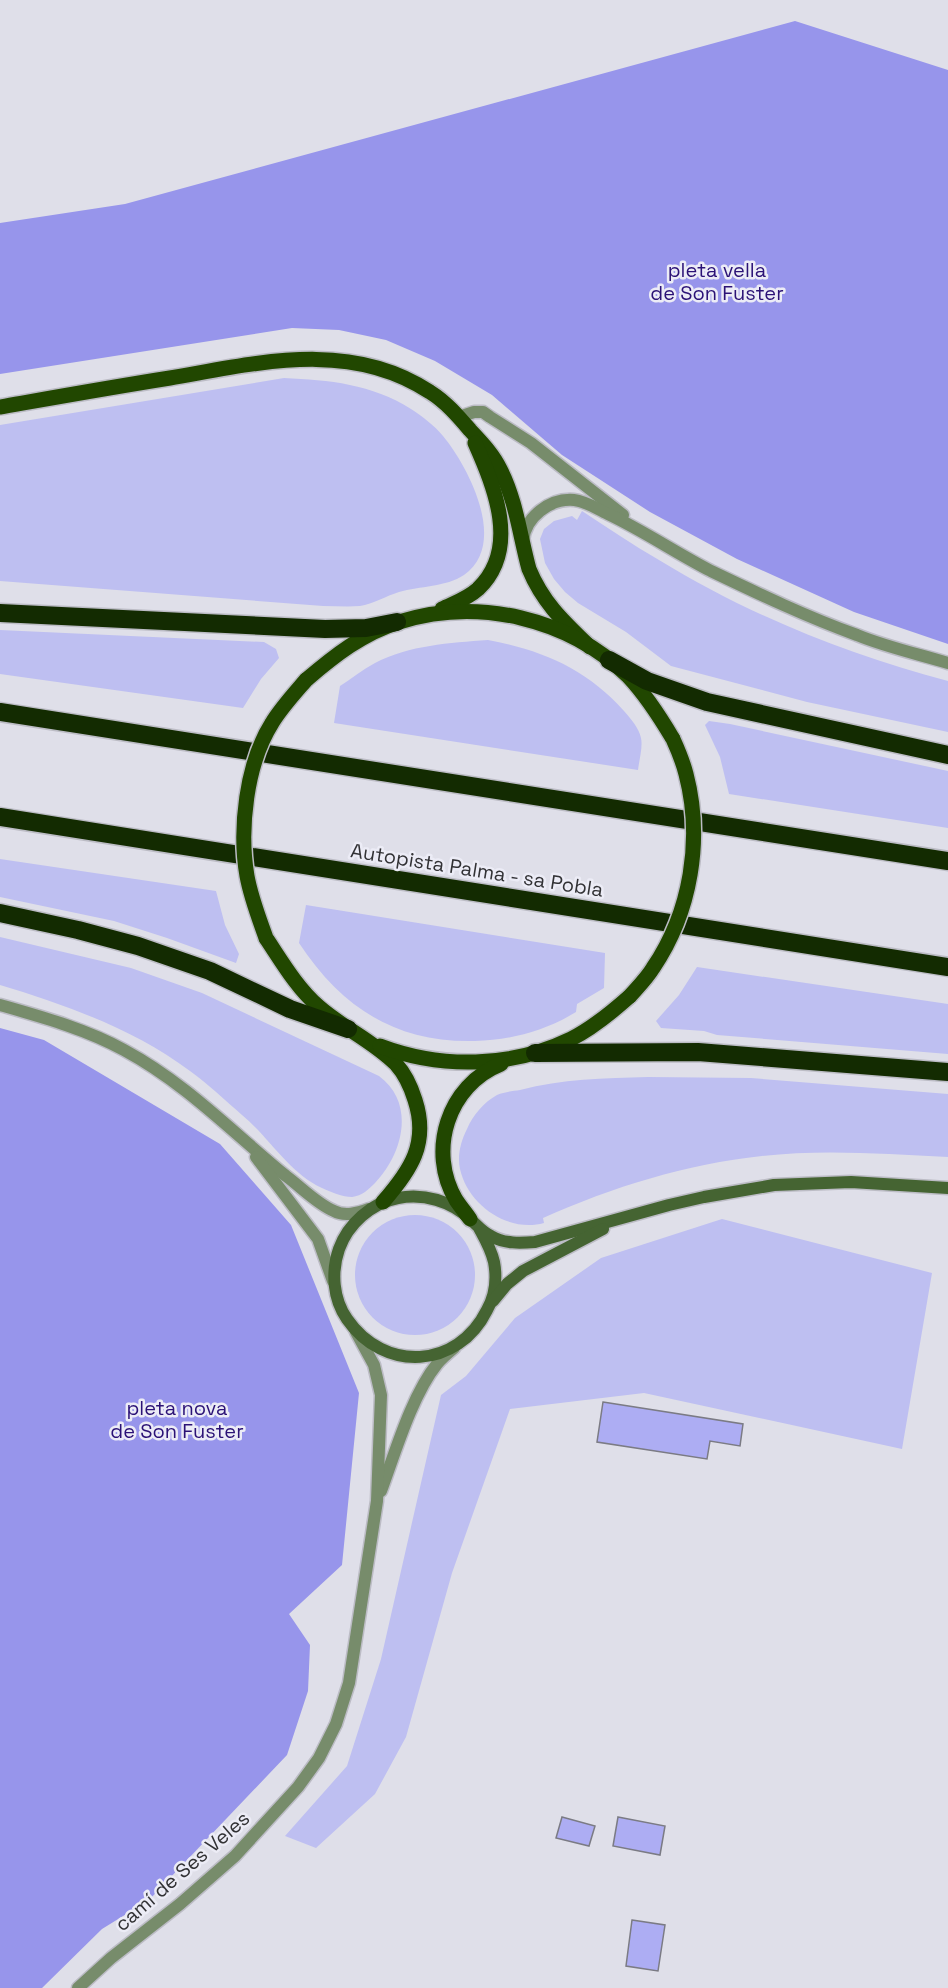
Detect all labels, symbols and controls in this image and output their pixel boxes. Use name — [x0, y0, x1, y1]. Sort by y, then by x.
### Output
park label: pleta vella de Son Fuster — [650, 257, 784, 306]
street label: Autopista Palma - sa Pobla — [349, 837, 605, 903]
park label: pleta nova de Son Fuster — [110, 1395, 244, 1444]
street label: camí de Ses Veles — [109, 1805, 255, 1937]

